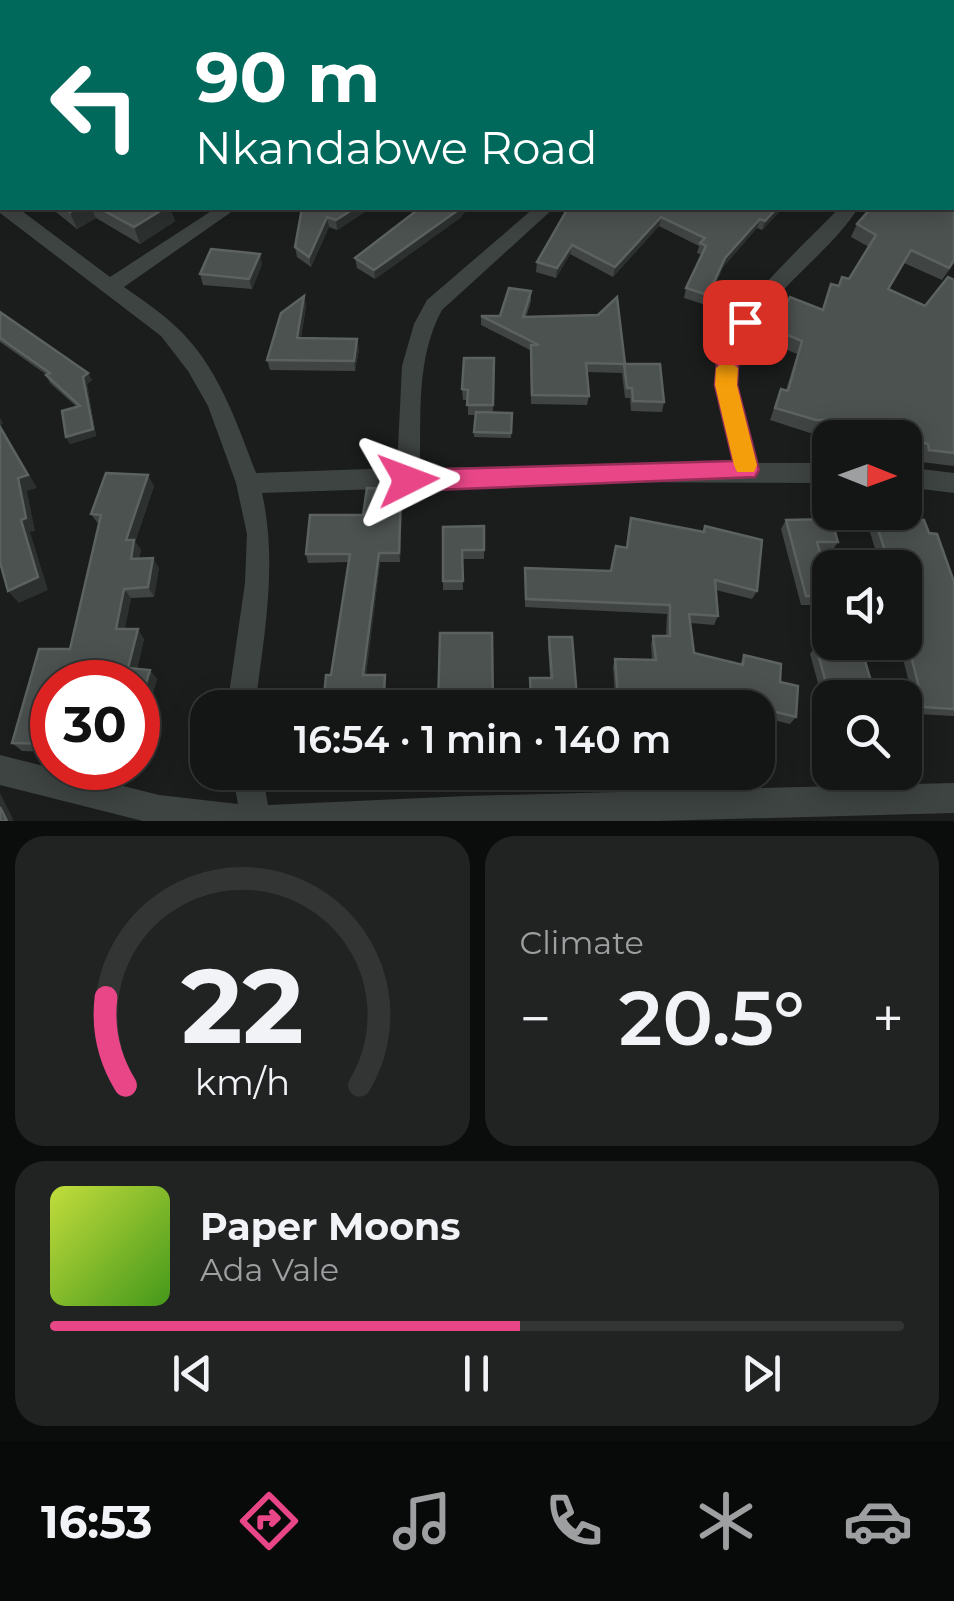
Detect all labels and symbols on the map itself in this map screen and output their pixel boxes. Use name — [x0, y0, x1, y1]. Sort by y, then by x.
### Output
pin — [703, 280, 788, 365]
north arrow — [812, 420, 922, 530]
position arrow — [356, 428, 460, 532]
speed limit sign: 30 — [30, 660, 160, 790]

